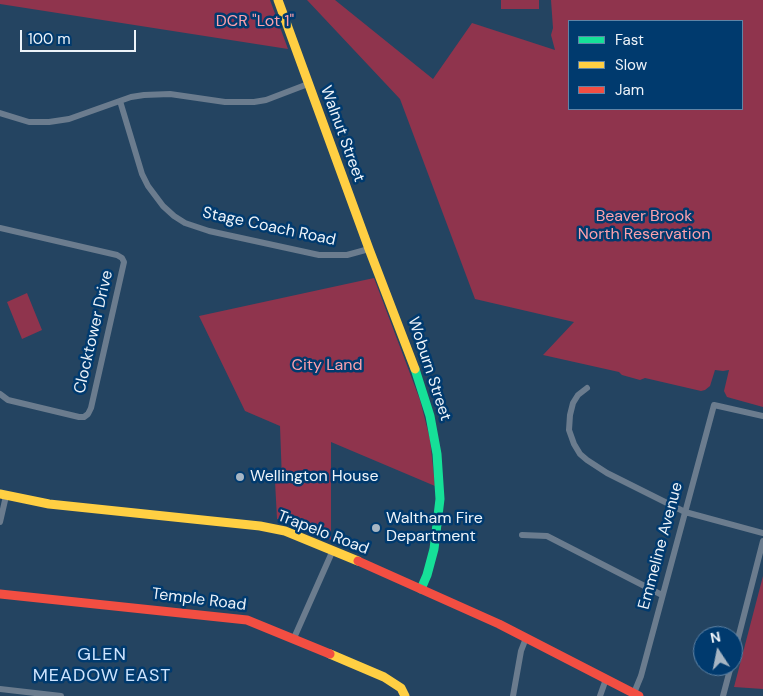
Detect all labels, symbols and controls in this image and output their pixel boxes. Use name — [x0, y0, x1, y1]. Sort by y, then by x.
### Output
park label: DCR "Lot 1" — [216, 12, 294, 32]
scale bar — [22, 20, 139, 52]
legend — [568, 20, 743, 110]
text: 100 m — [28, 29, 71, 49]
text: Fast — [615, 30, 644, 50]
text: Slow — [615, 55, 647, 75]
text: Jam — [615, 80, 644, 100]
street label: Walnut Street — [316, 83, 368, 185]
street label: Stage Coach Road — [201, 204, 337, 250]
park label: Beaver Brook North Reservation — [578, 207, 710, 245]
street label: Clocktower Drive — [70, 268, 118, 396]
street label: Woburn Street — [403, 315, 455, 423]
park label: City Land — [291, 356, 363, 376]
place label: Wellington House — [250, 467, 378, 487]
marker: Wellington House — [234, 471, 246, 483]
street label: Emmeline Avenue — [635, 480, 687, 612]
street label: Trapelo Road — [275, 507, 371, 559]
place label: Waltham Fire Department — [386, 509, 483, 547]
marker: Waltham Fire Department — [370, 522, 382, 534]
street label: Temple Road — [151, 585, 247, 615]
north arrow — [693, 626, 743, 676]
text: N — [709, 627, 722, 647]
district label: GLEN MEADOW EAST — [31, 644, 173, 686]

